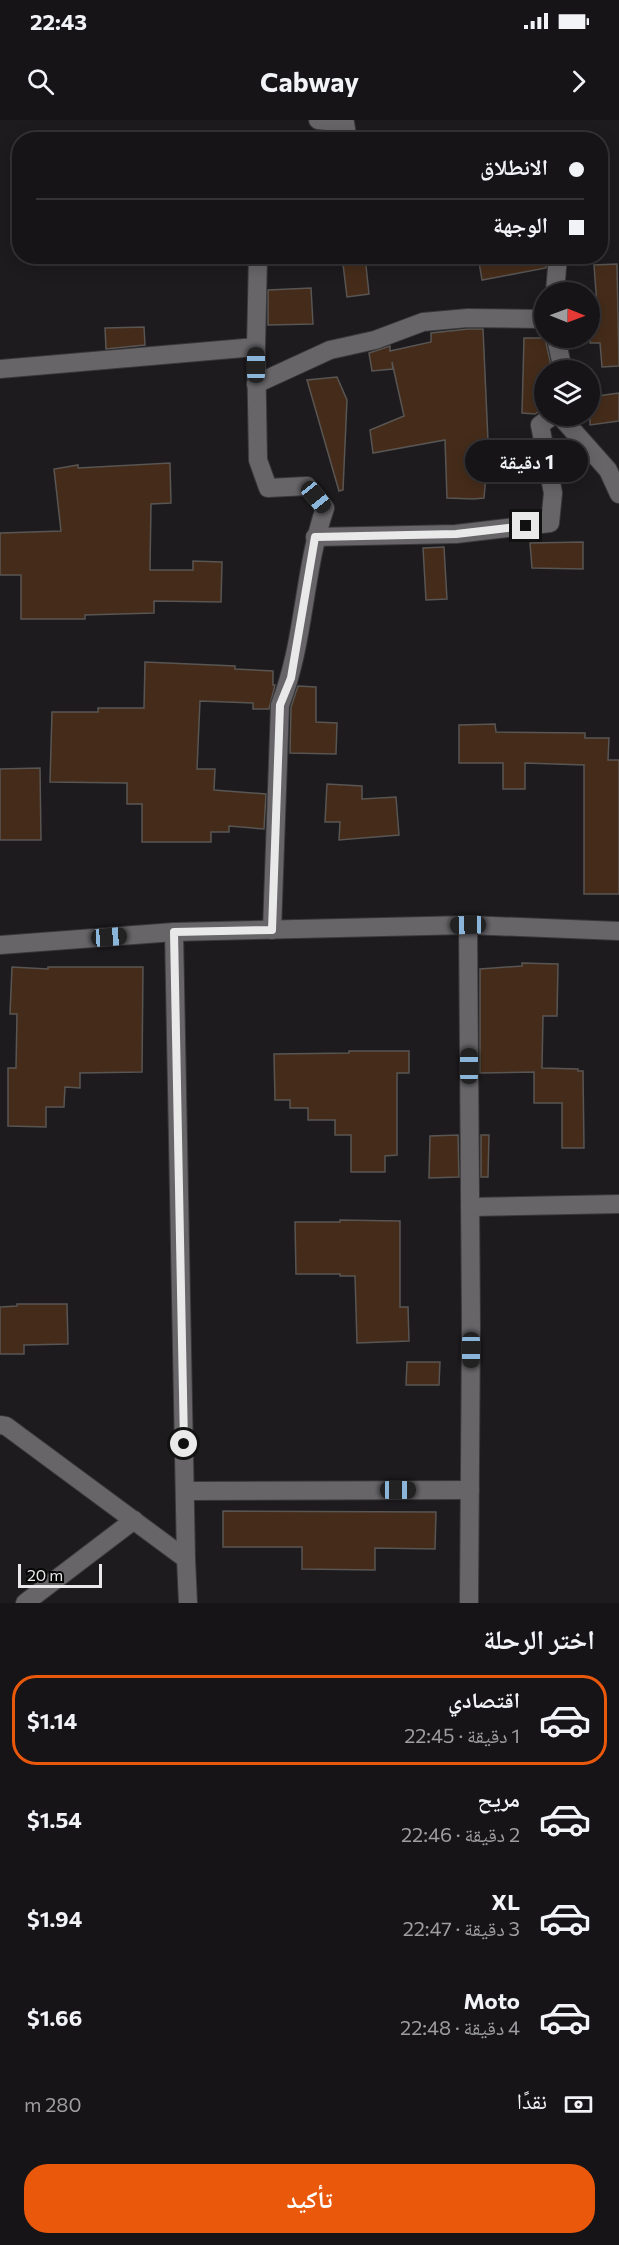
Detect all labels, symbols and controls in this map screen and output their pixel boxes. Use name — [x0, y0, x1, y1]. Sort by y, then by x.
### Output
text: 22:43 — [30, 8, 87, 35]
icon: search — [24, 65, 57, 98]
text: Cabway — [260, 65, 359, 98]
icon: forward — [562, 65, 595, 98]
text: الانطلاق — [480, 153, 548, 180]
text: الوجهة — [493, 211, 548, 238]
north arrow — [534, 282, 600, 348]
map controls — [534, 282, 600, 426]
car — [247, 347, 265, 383]
button: layers — [534, 360, 600, 426]
callout: 1 دقيقة — [464, 439, 588, 481]
text: 1 دقيقة — [499, 449, 554, 473]
car — [298, 477, 334, 517]
route end — [512, 512, 539, 539]
car — [450, 916, 486, 934]
car — [90, 927, 128, 947]
car — [460, 1048, 478, 1084]
car — [462, 1332, 480, 1368]
route start — [170, 1430, 197, 1457]
car — [380, 1481, 416, 1499]
scale bar — [18, 1561, 102, 1588]
text: 20 m — [27, 1565, 63, 1584]
text: اختر الرحلة — [483, 1622, 595, 1655]
text: اقتصادي — [448, 1686, 520, 1713]
icon: car — [538, 1693, 592, 1747]
text: $1.14 — [27, 1707, 77, 1734]
text: 1 دقيقة · 22:45 — [404, 1723, 520, 1747]
text: مريح — [477, 1785, 520, 1812]
icon: car — [538, 1792, 592, 1846]
text: $1.54 — [27, 1806, 82, 1833]
text: 2 دقيقة · 22:46 — [401, 1822, 520, 1846]
text: XL — [492, 1888, 520, 1915]
icon: car — [538, 1891, 592, 1945]
text: $1.94 — [27, 1905, 82, 1932]
text: 3 دقيقة · 22:47 — [403, 1916, 520, 1940]
text: Moto — [464, 1987, 520, 2014]
icon: car — [538, 1990, 592, 2044]
text: $1.66 — [27, 2004, 82, 2031]
text: 4 دقيقة · 22:48 — [400, 2015, 520, 2039]
text: نقدًا — [517, 2087, 547, 2114]
icon: cash — [562, 2088, 595, 2121]
text: 280 m — [24, 2092, 82, 2116]
button: تأكيد — [24, 2164, 595, 2233]

